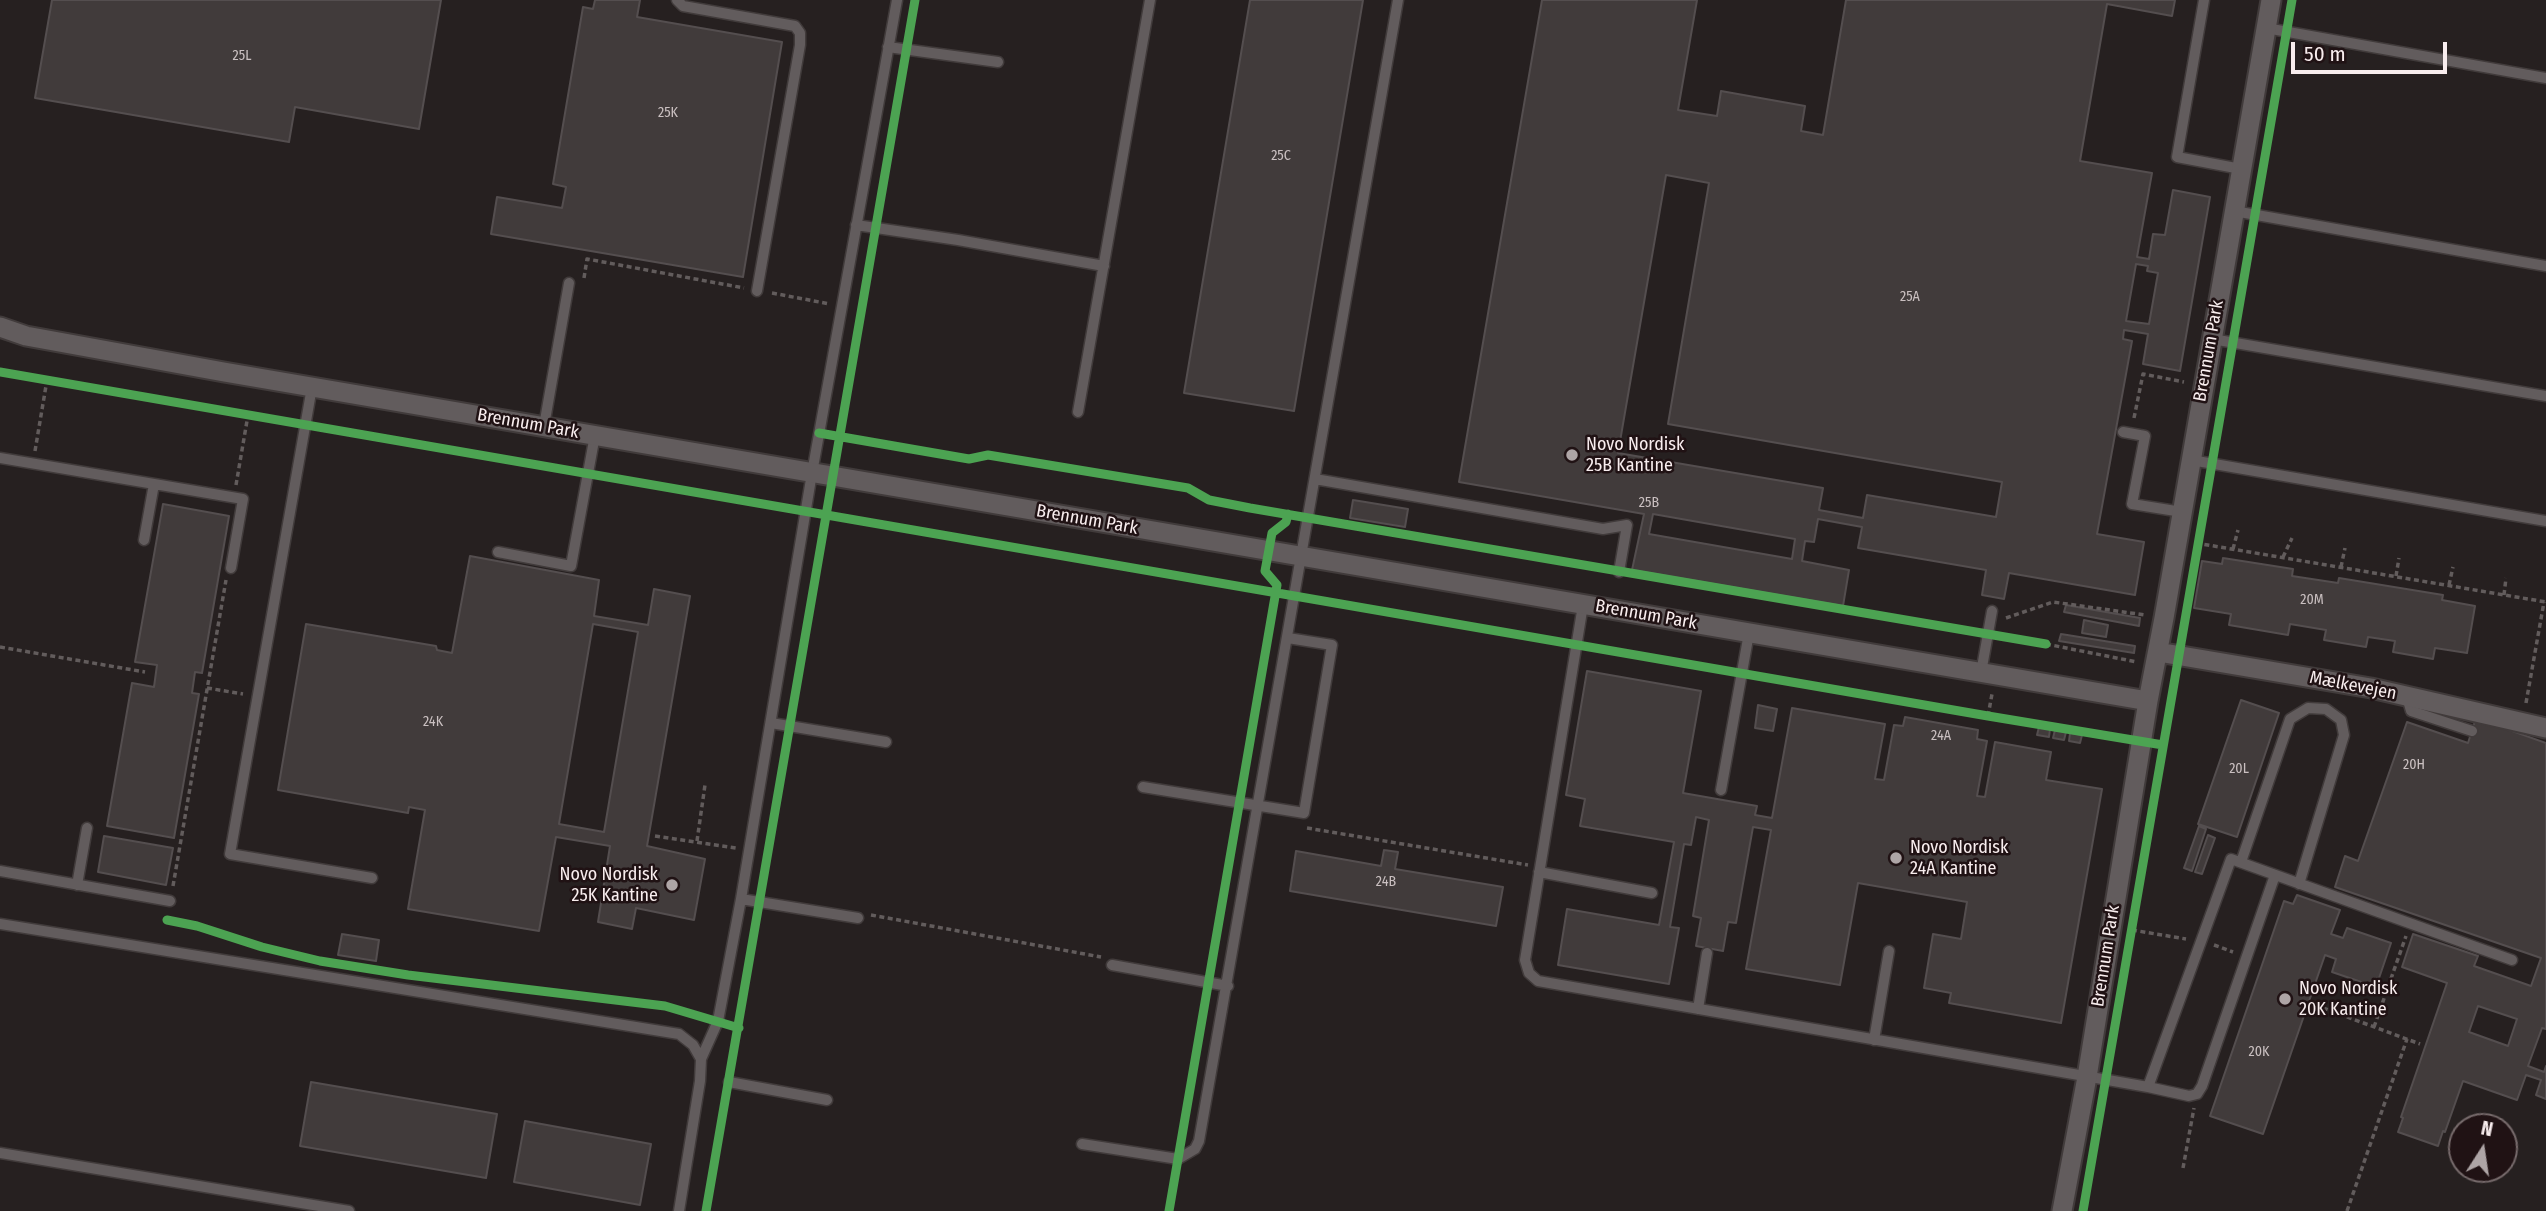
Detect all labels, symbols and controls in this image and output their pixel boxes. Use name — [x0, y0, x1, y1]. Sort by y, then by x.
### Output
scale bar — [2294, 28, 2450, 72]
text: 50 m — [2304, 41, 2346, 67]
house number: 25L — [233, 48, 251, 64]
house number: 25K — [658, 105, 678, 121]
house number: 25C — [1271, 148, 1291, 164]
house number: 25A — [1900, 289, 1920, 305]
street label: Brennum Park — [2189, 298, 2229, 404]
street label: Brennum Park — [475, 404, 581, 444]
place label: Novo Nordisk 25B Kantine — [1586, 434, 1684, 476]
marker: Novo Nordisk 25B Kantine — [1564, 447, 1580, 463]
house number: 25B — [1639, 495, 1659, 511]
street label: Brennum Park — [1034, 500, 1140, 540]
house number: 20M — [2300, 592, 2324, 608]
street label: Brennum Park — [1593, 595, 1699, 635]
street label: Mælkevejen — [2308, 667, 2398, 705]
house number: 24K — [423, 714, 443, 730]
house number: 24A — [1931, 728, 1951, 744]
house number: 20H — [2403, 757, 2425, 773]
house number: 20L — [2229, 761, 2249, 777]
place label: Novo Nordisk 24A Kantine — [1910, 837, 2008, 880]
marker: Novo Nordisk 24A Kantine — [1888, 850, 1904, 866]
place label: Novo Nordisk 25K Kantine — [560, 864, 658, 906]
house number: 24B — [1376, 874, 1396, 890]
marker: Novo Nordisk 25K Kantine — [664, 877, 680, 893]
street label: Brennum Park — [2087, 903, 2125, 1009]
place label: Novo Nordisk 20K Kantine — [2299, 978, 2397, 1020]
marker: Novo Nordisk 20K Kantine — [2277, 991, 2293, 1007]
house number: 20K — [2249, 1044, 2269, 1060]
north arrow — [2448, 1113, 2518, 1183]
text: N — [2479, 1116, 2495, 1141]

